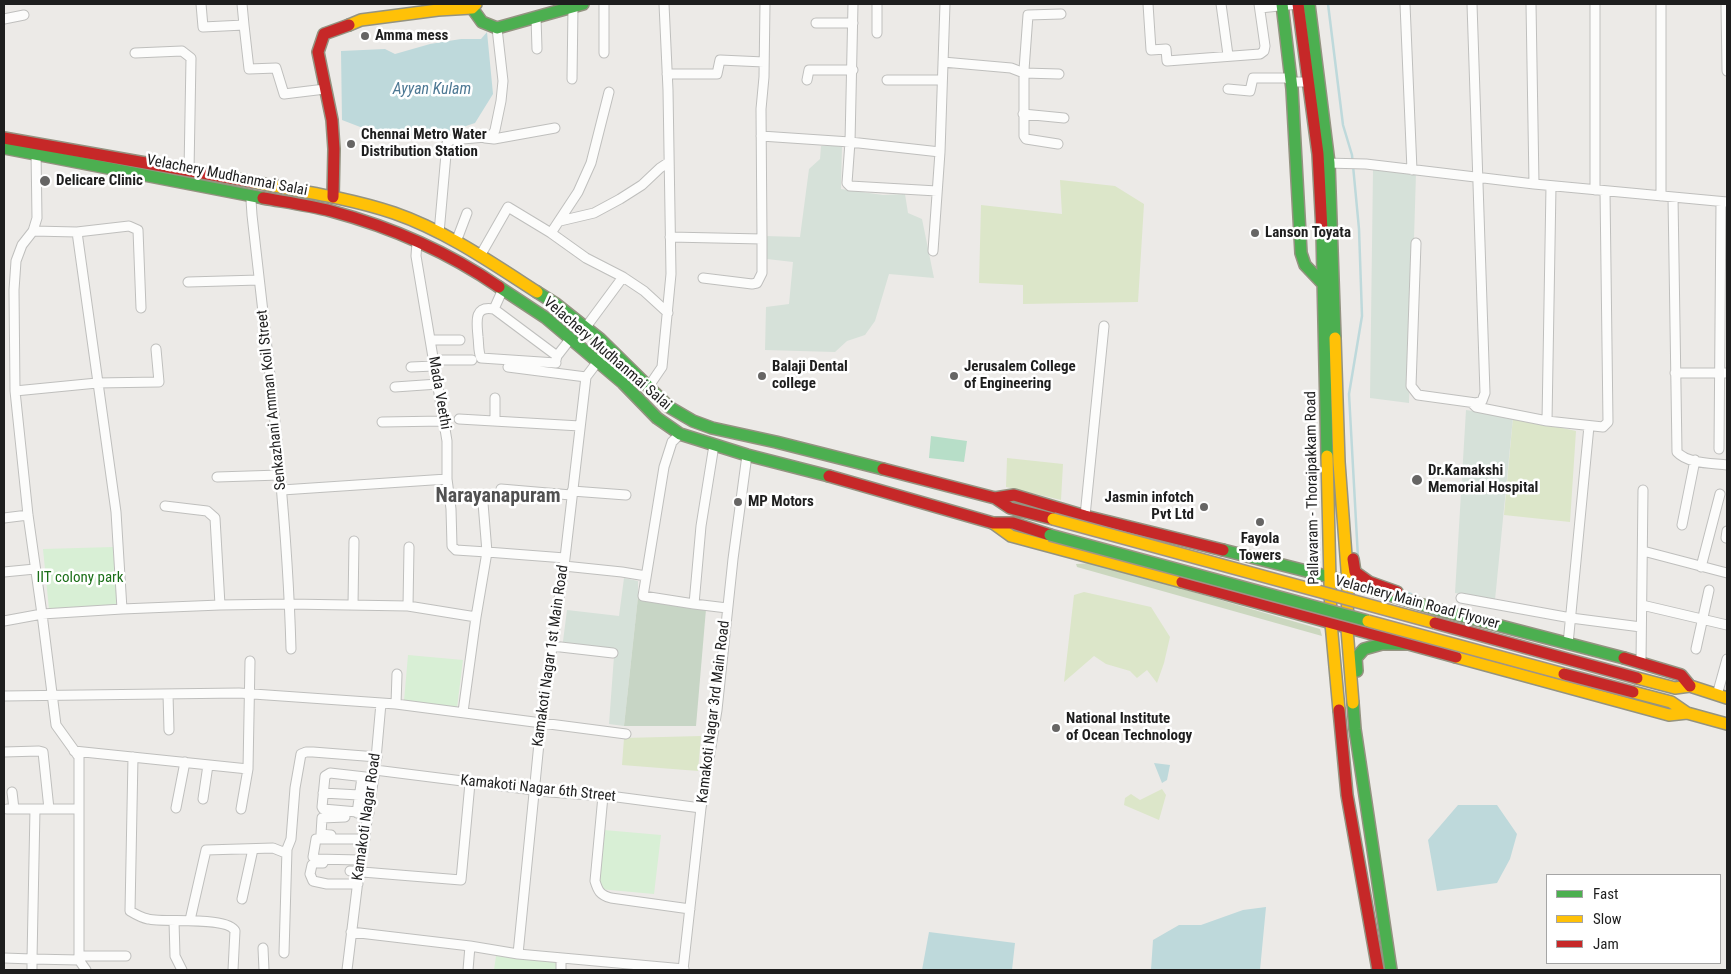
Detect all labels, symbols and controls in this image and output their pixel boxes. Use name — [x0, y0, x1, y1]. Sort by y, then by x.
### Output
place label: Amma mess — [375, 27, 448, 45]
marker: Amma mess — [359, 30, 371, 42]
water label: Ayyan Kulam — [393, 80, 471, 100]
place label: Chennai Metro Water Distribution Station — [361, 126, 487, 161]
marker: Chennai Metro Water Distribution Station — [345, 138, 357, 150]
street label: Velachery Mudhanmai Salai — [145, 152, 309, 200]
place label: Delicare Clinic — [56, 172, 143, 190]
marker: Delicare Clinic — [38, 174, 52, 188]
place label: Lanson Toyata — [1265, 224, 1351, 242]
marker: Lanson Toyata — [1249, 227, 1261, 239]
street label: Velachery Mudhanmai Salai — [539, 294, 675, 414]
street label: Senkazhani Amman Koil Street — [254, 309, 290, 491]
street label: Mada Veethi — [424, 355, 454, 431]
place label: Balaji Dental college — [772, 358, 848, 393]
place label: Jerusalem College of Engineering — [964, 358, 1076, 393]
marker: Balaji Dental college — [756, 370, 768, 382]
marker: Jerusalem College of Engineering — [948, 370, 960, 382]
street label: Pallavaram - Thoraipakkam Road — [1302, 391, 1324, 585]
place label: Dr.Kamakshi Memorial Hospital — [1428, 462, 1538, 497]
marker: Dr.Kamakshi Memorial Hospital — [1410, 473, 1424, 487]
district label: Narayanapuram — [435, 485, 561, 509]
place label: Jasmin infotch Pvt Ltd — [1105, 489, 1194, 524]
place label: MP Motors — [748, 493, 814, 511]
marker: MP Motors — [732, 496, 744, 508]
marker: Jasmin infotch Pvt Ltd — [1198, 501, 1210, 513]
marker: Fayola Towers — [1254, 516, 1266, 528]
place label: Fayola Towers — [1239, 530, 1281, 565]
street label: Kamakoti Nagar 1st Main Road — [529, 564, 573, 748]
park label: IIT colony park — [37, 569, 123, 587]
street label: Velachery Main Road Flyover — [1333, 572, 1501, 634]
street label: Kamakoti Nagar 3rd Main Road — [694, 620, 734, 804]
place label: National Institute of Ocean Technology — [1066, 710, 1192, 745]
marker: National Institute of Ocean Technology — [1050, 722, 1062, 734]
street label: Kamakoti Nagar Road — [349, 752, 385, 882]
street label: Kamakoti Nagar 6th Street — [459, 772, 617, 806]
legend — [1546, 874, 1721, 964]
text: Fast — [1593, 885, 1618, 903]
text: Slow — [1593, 910, 1622, 928]
text: Jam — [1593, 935, 1619, 953]

